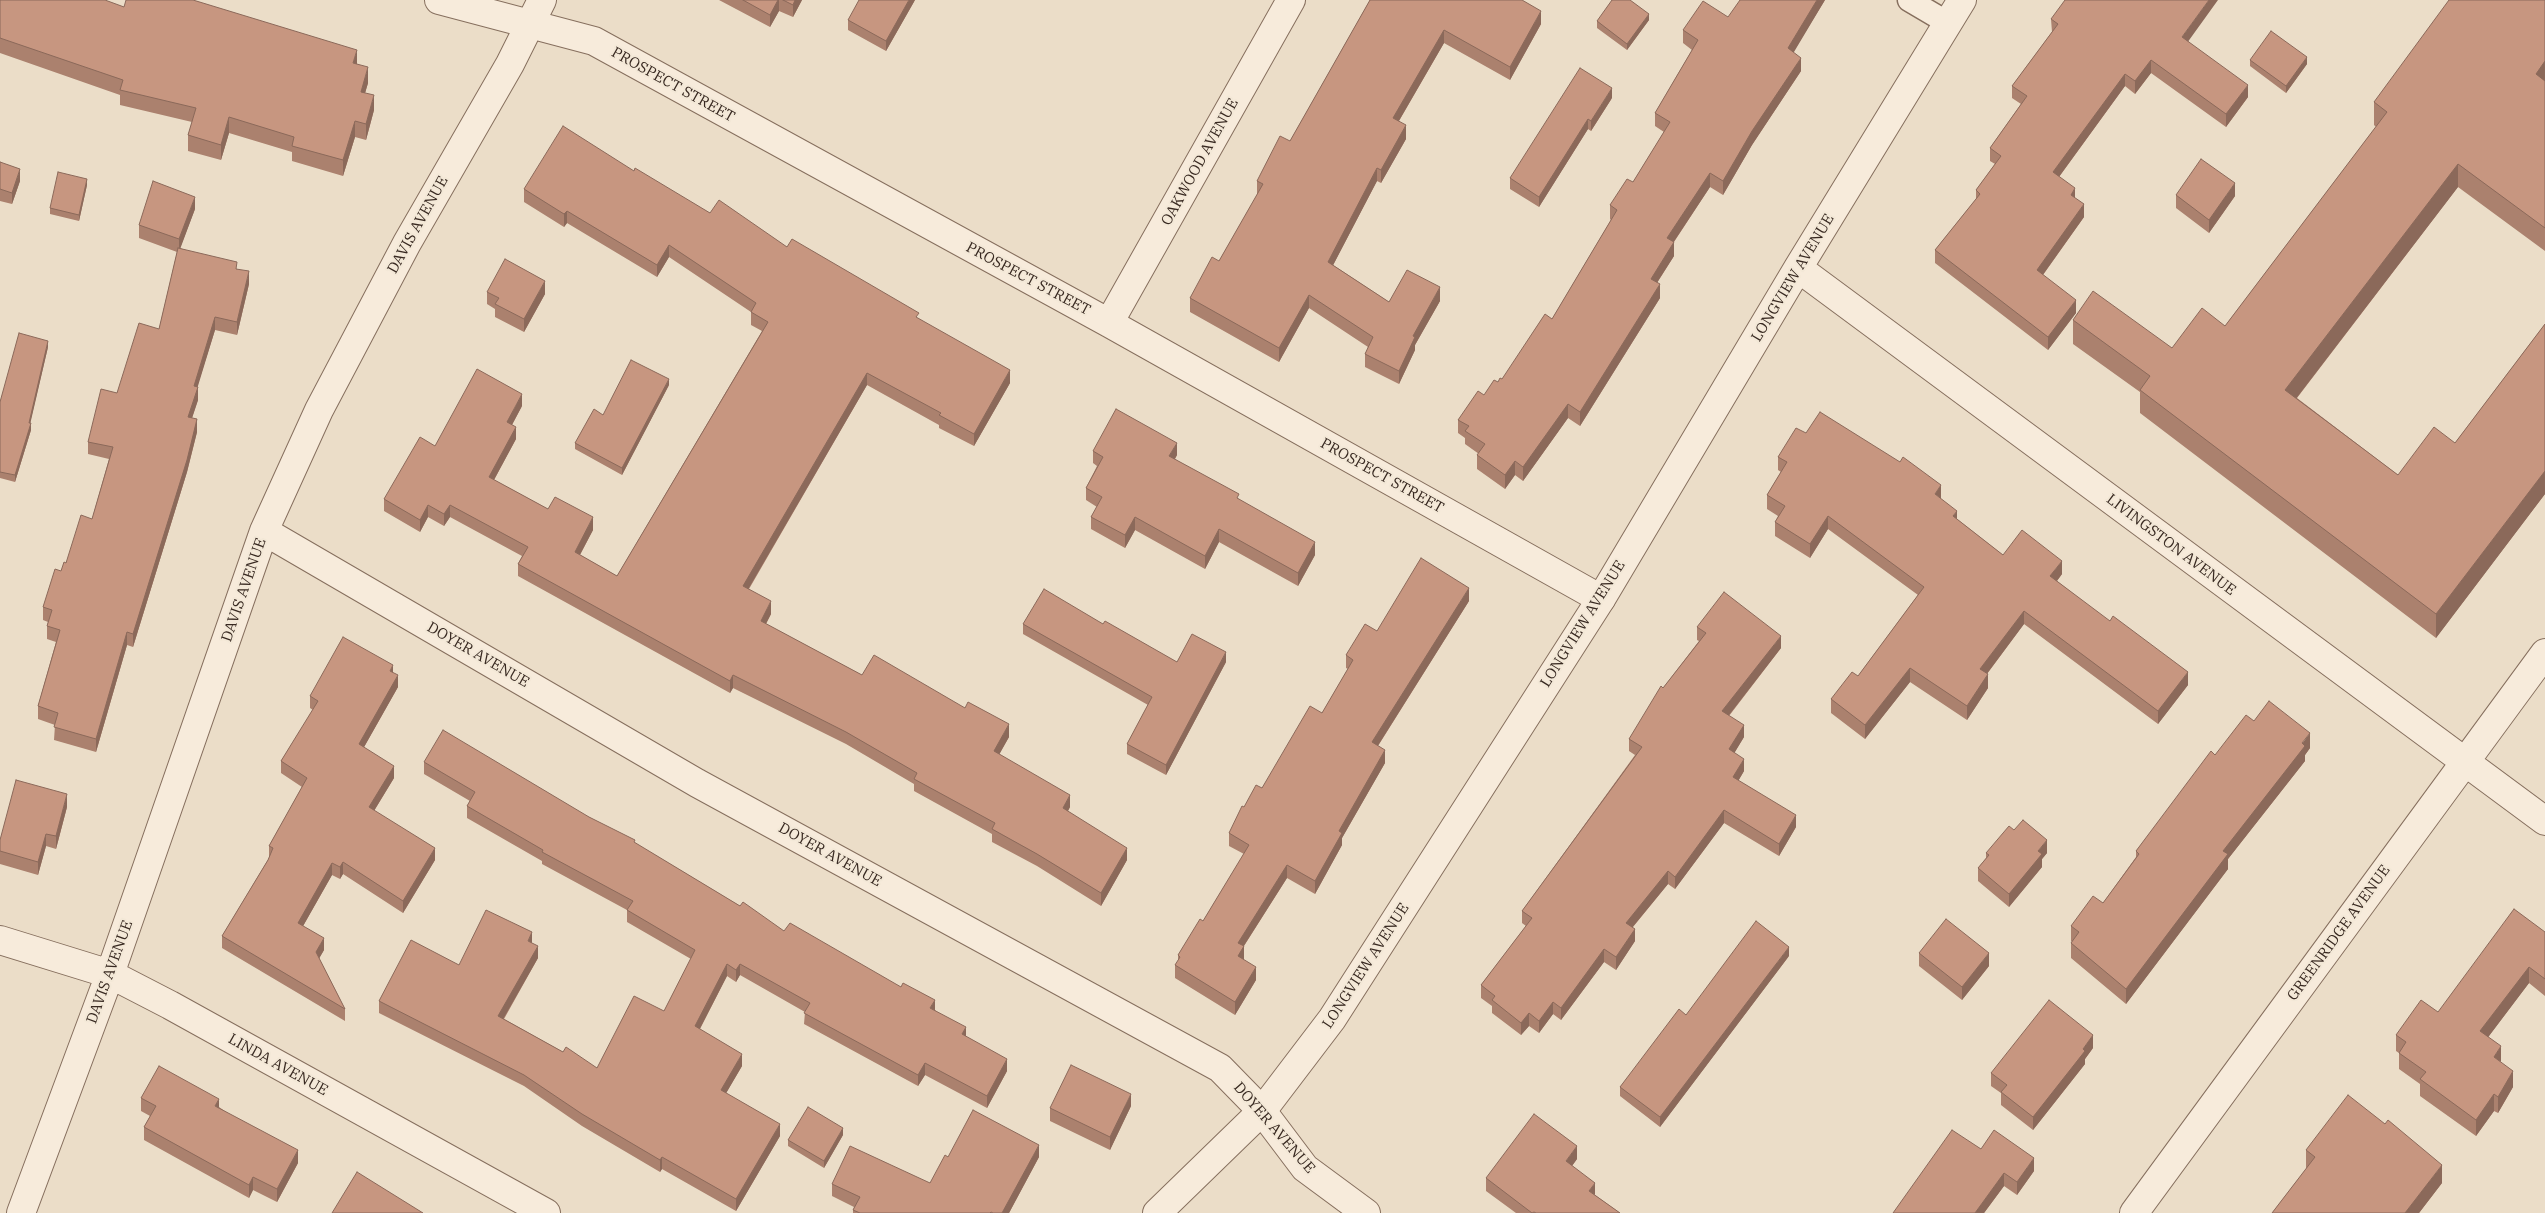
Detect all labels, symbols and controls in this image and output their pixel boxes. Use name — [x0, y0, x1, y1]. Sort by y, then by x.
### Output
street label: PROSPECT STREET — [608, 44, 738, 126]
street label: OAKWOOD AVENUE — [1158, 95, 1242, 229]
street label: DAVIS AVENUE — [384, 173, 452, 277]
street label: LONGVIEW AVENUE — [1748, 211, 1838, 345]
street label: PROSPECT STREET — [963, 239, 1093, 319]
street label: PROSPECT STREET — [1317, 435, 1447, 517]
street label: LIVINGSTON AVENUE — [2103, 490, 2239, 600]
street label: DAVIS AVENUE — [218, 536, 270, 644]
street label: LONGVIEW AVENUE — [1537, 557, 1629, 691]
street label: DOYER AVENUE — [424, 618, 532, 692]
street label: DOYER AVENUE — [775, 819, 885, 891]
street label: GREENRIDGE AVENUE — [2284, 862, 2394, 1004]
street label: LONGVIEW AVENUE — [1319, 900, 1413, 1032]
street label: DAVIS AVENUE — [83, 918, 137, 1026]
street label: LINDA AVENUE — [225, 1030, 331, 1100]
street label: DOYER AVENUE — [1229, 1079, 1319, 1177]

